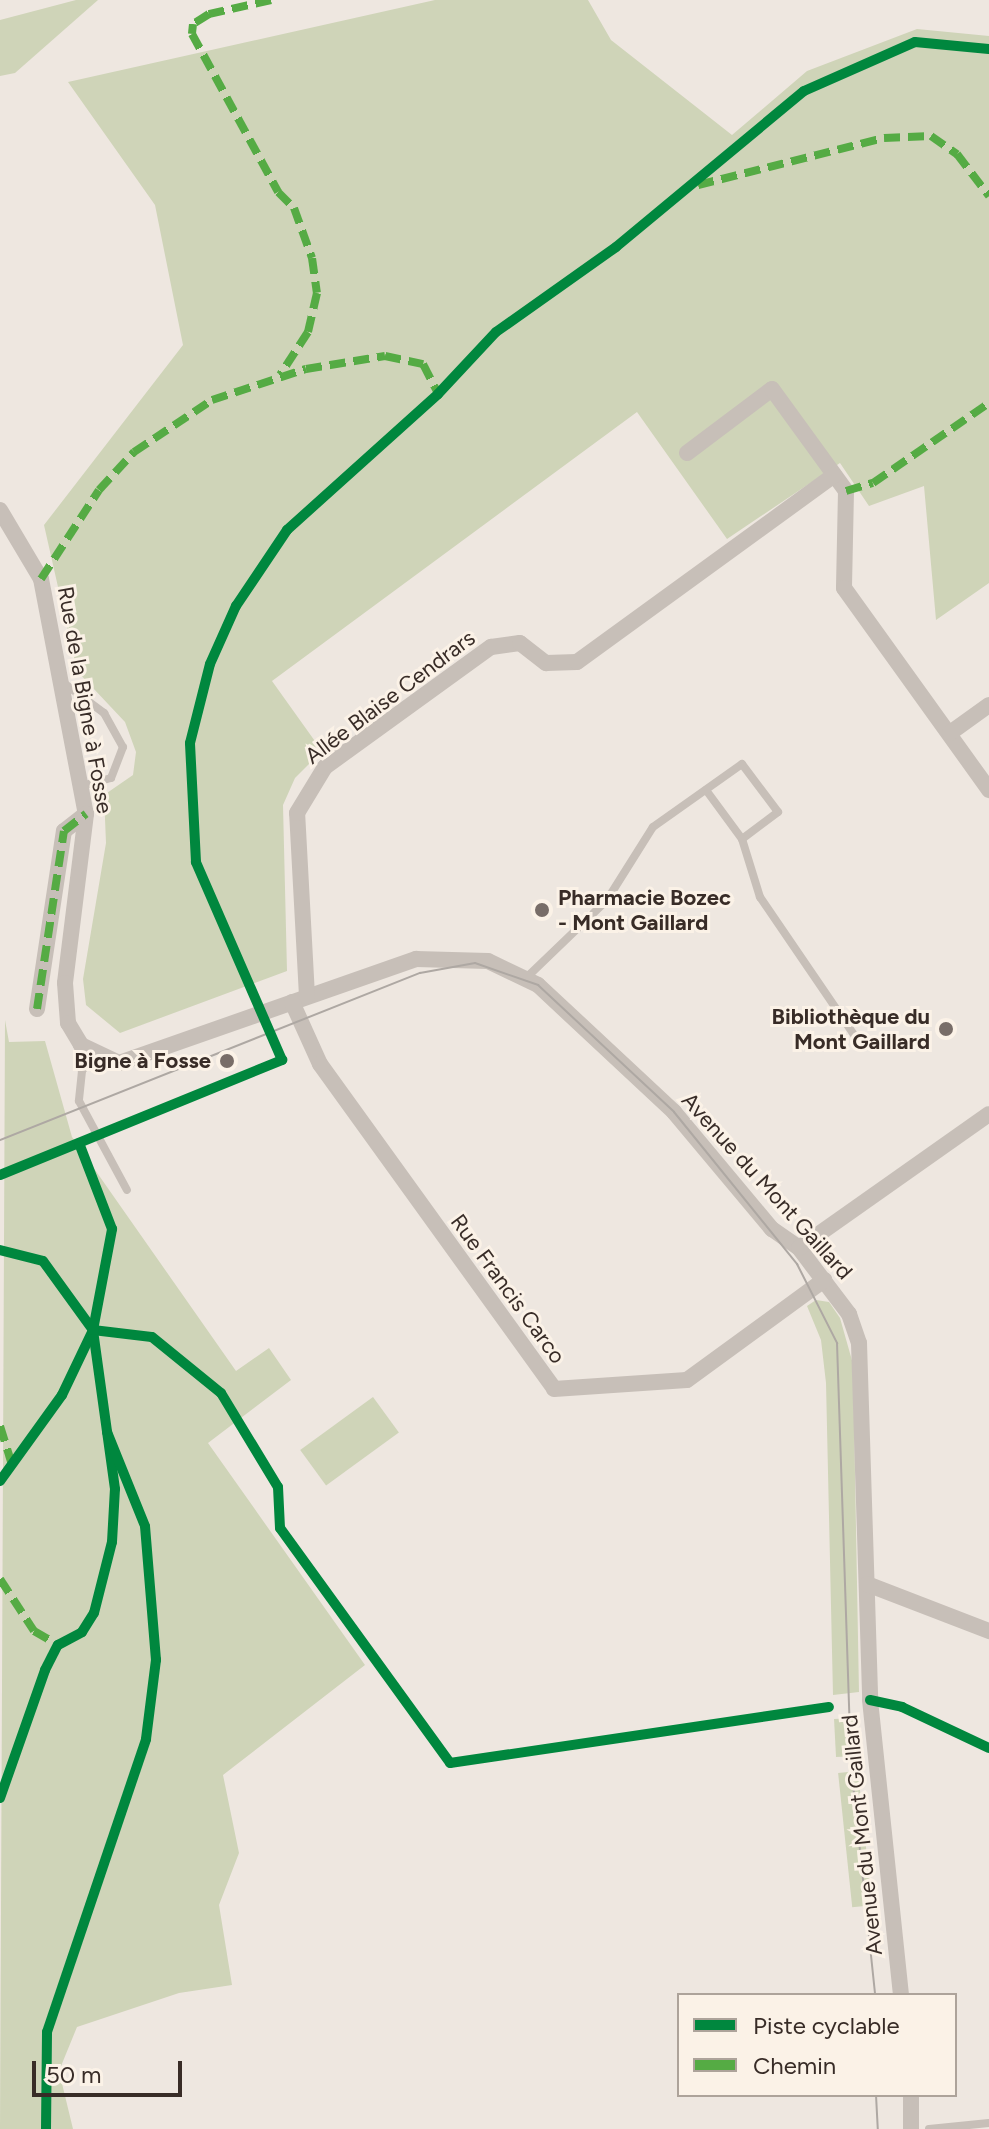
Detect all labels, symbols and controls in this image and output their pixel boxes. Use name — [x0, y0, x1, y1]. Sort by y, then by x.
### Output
street label: Rue de la Bigne à Fosse — [52, 584, 118, 816]
street label: Allée Blaise Cendrars — [300, 625, 480, 769]
place label: Pharmacie Bozec - Mont Gaillard — [558, 884, 731, 936]
marker: Pharmacie Bozec - Mont Gaillard — [533, 901, 551, 919]
place label: Bibliothèque du Mont Gaillard — [772, 1003, 930, 1054]
marker: Bibliothèque du Mont Gaillard — [937, 1020, 955, 1038]
place label: Bigne à Fosse — [74, 1048, 211, 1074]
marker: Bigne à Fosse — [218, 1052, 236, 1070]
street label: Avenue du Mont Gaillard — [676, 1087, 858, 1285]
street label: Rue Francis Carco — [445, 1209, 571, 1369]
street label: Avenue du Mont Gaillard — [836, 1713, 888, 1957]
legend — [677, 1993, 957, 2097]
text: Piste cyclable — [753, 2011, 900, 2040]
scale bar — [36, 2045, 186, 2095]
text: Chemin — [753, 2051, 836, 2080]
text: 50 m — [46, 2060, 102, 2089]

